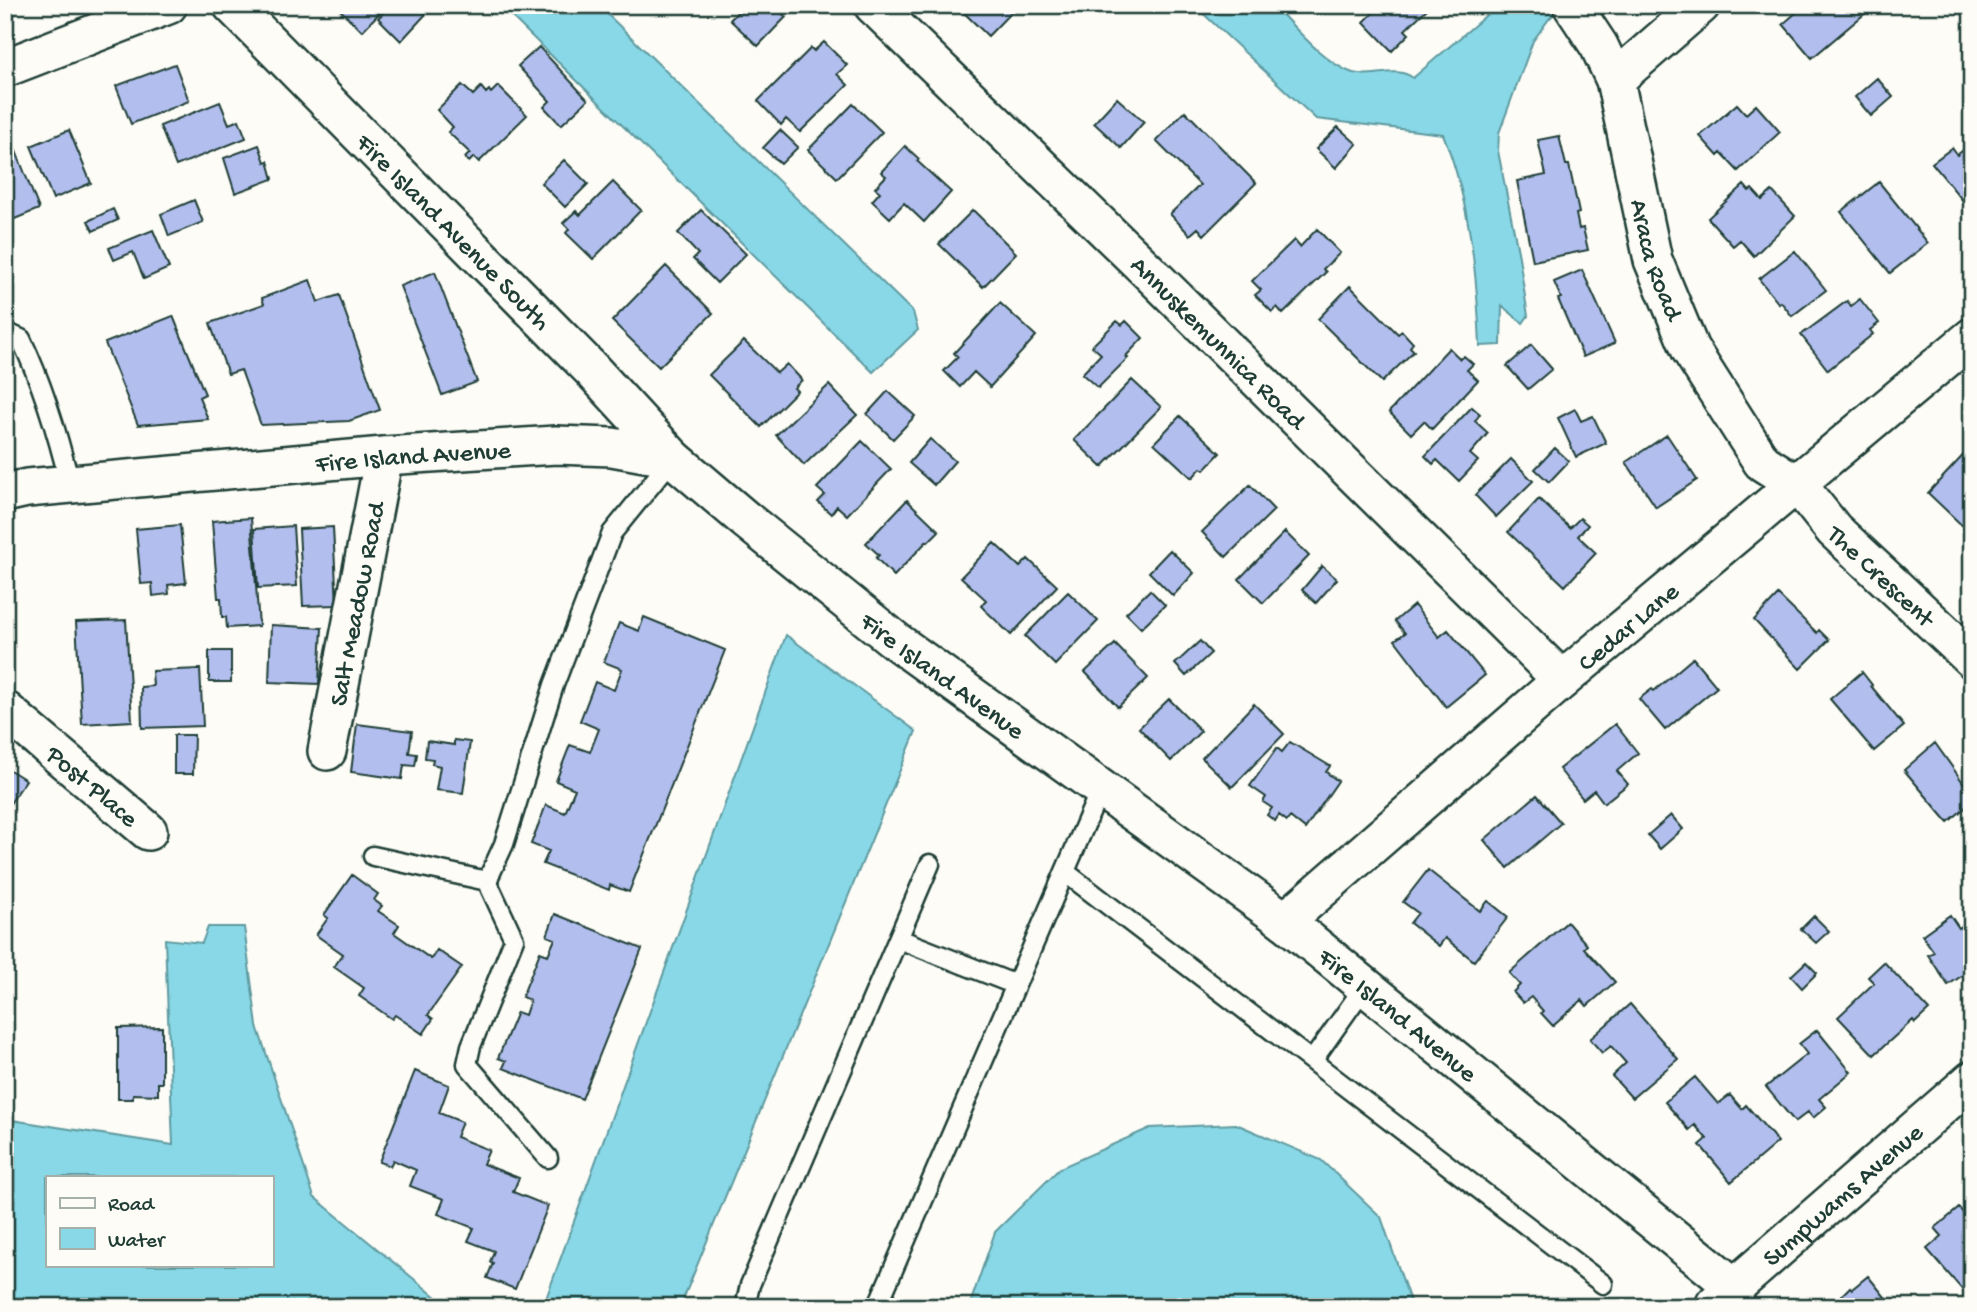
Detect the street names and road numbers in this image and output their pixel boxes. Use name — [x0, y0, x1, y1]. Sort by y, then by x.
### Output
street label: Fire Island Avenue South — [347, 128, 555, 339]
street label: Araca Road — [1621, 197, 1688, 327]
street label: Annuskemunnica Road — [1122, 252, 1312, 439]
street label: Fire Island Avenue — [313, 437, 512, 482]
street label: Salt Meadow Road — [325, 498, 395, 709]
street label: The Crescent — [1817, 519, 1941, 637]
street label: Cedar Lane — [1573, 578, 1687, 680]
street label: Fire Island Avenue — [852, 607, 1029, 749]
street label: Post Place — [37, 740, 143, 836]
street label: Fire Island Avenue — [1310, 943, 1482, 1091]
street label: Sumpwams Avenue — [1758, 1118, 1932, 1275]

